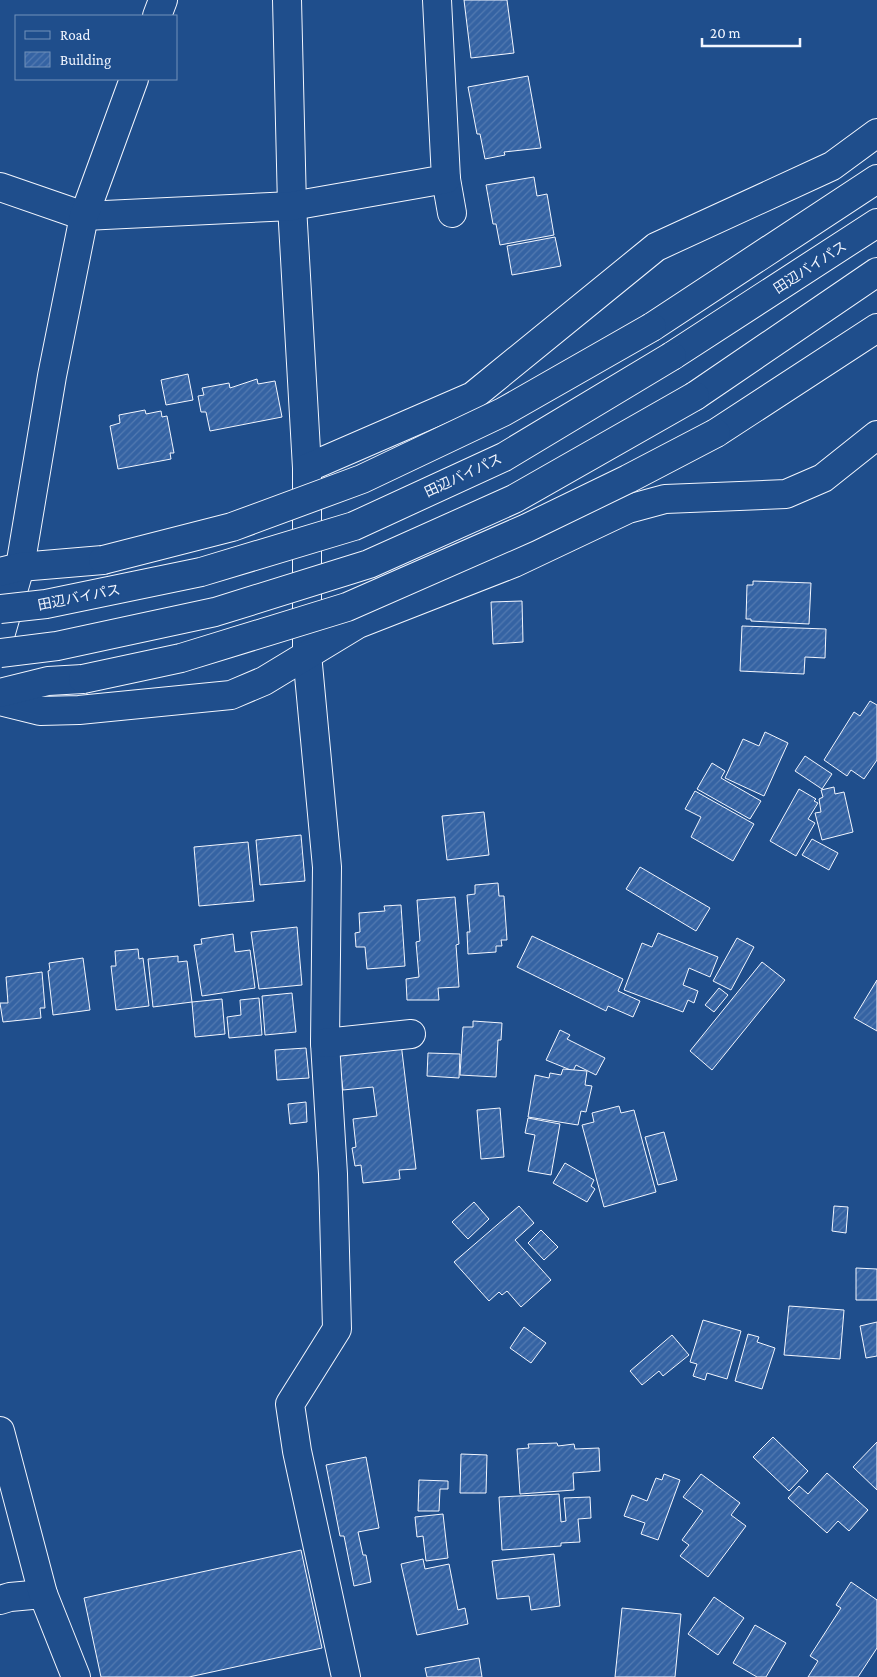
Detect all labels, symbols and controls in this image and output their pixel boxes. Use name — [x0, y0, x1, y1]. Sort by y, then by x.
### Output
legend — [15, 15, 178, 80]
scale bar — [702, 15, 800, 47]
text: 20 m — [710, 25, 741, 41]
text: Road — [60, 27, 91, 43]
text: Building — [60, 52, 111, 69]
street label: 田辺バイパス — [771, 237, 849, 297]
street label: 田辺バイパス — [422, 450, 504, 500]
street label: 田辺バイパス — [36, 581, 122, 613]

